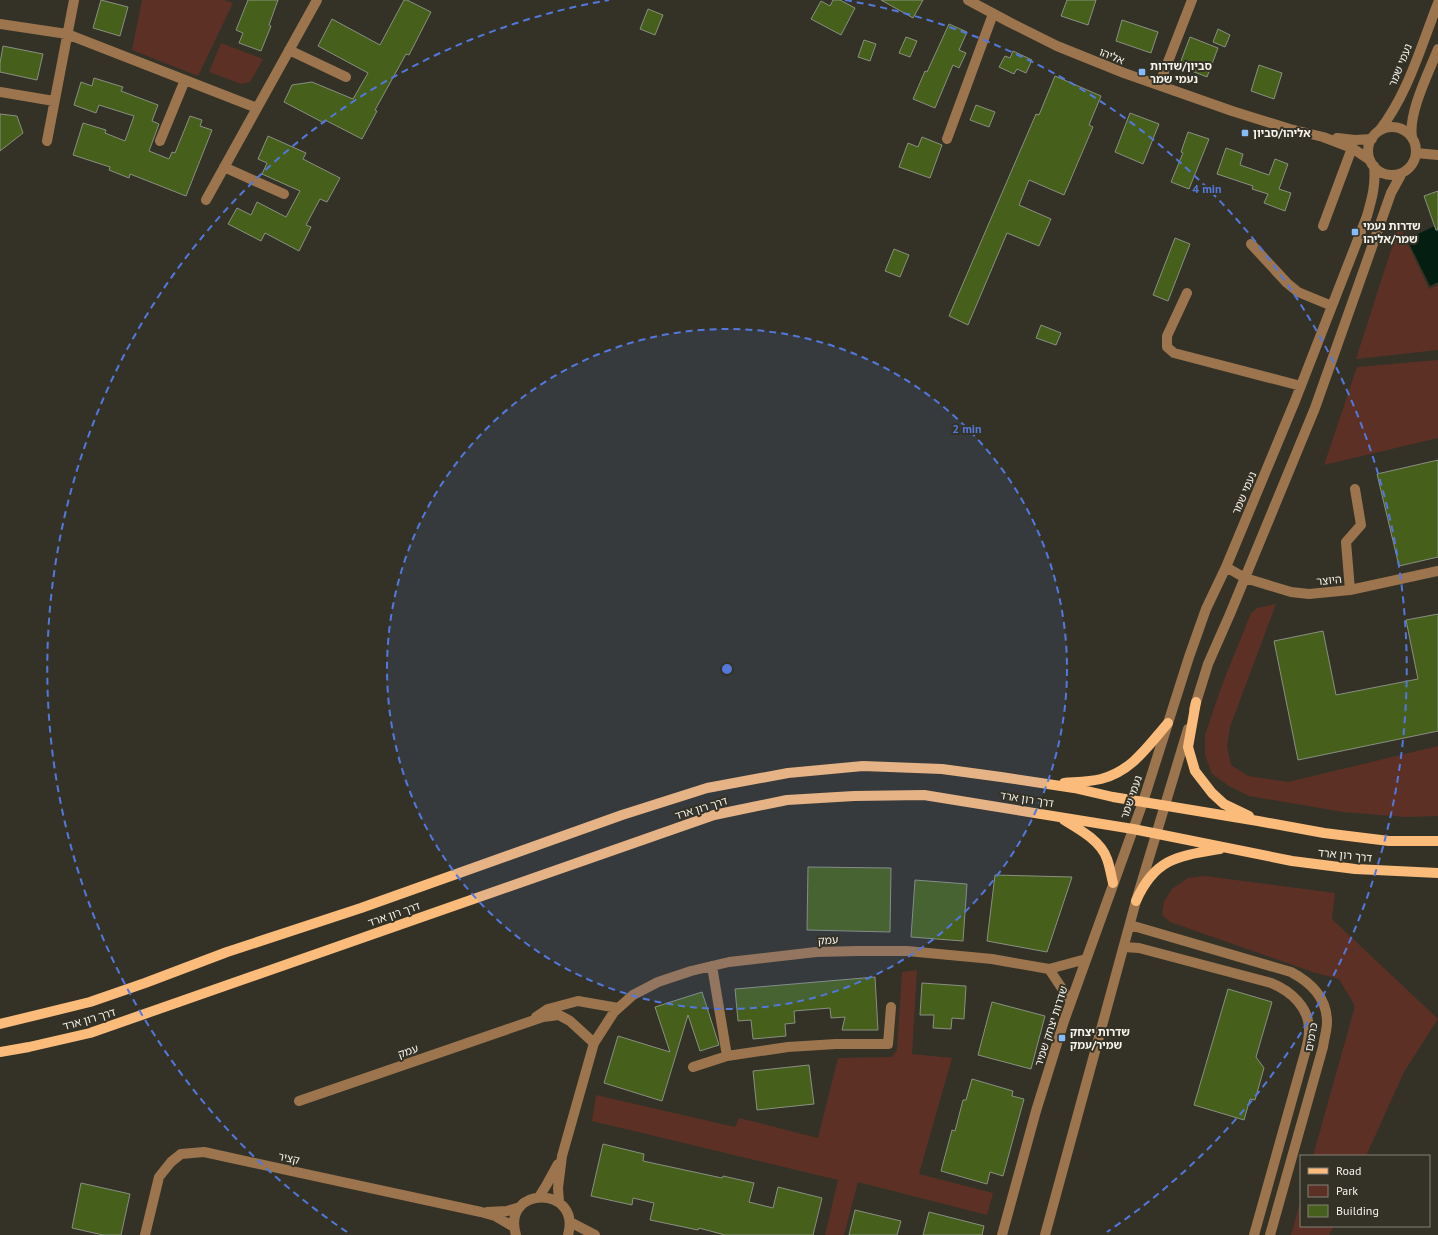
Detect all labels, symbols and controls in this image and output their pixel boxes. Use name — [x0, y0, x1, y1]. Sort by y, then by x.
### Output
street label: נעמי שמר — [1385, 41, 1415, 89]
street label: אליהו — [1097, 45, 1127, 67]
place label: סביון/שדרות נעמי שמר — [1150, 59, 1212, 86]
marker: סביון/שדרות נעמי שמר — [1137, 67, 1147, 77]
place label: אליהו/סביון — [1253, 126, 1311, 140]
marker: אליהו/סביון — [1240, 128, 1250, 138]
text: 4 min — [1192, 181, 1222, 196]
place label: שדרות נעמי שמר/אליהו — [1363, 219, 1421, 246]
marker: שדרות נעמי שמר/אליהו — [1350, 227, 1360, 237]
text: 2 min — [952, 421, 982, 436]
street label: נעמי שמר — [1229, 469, 1259, 517]
street label: היוצר — [1316, 572, 1342, 588]
centre of rings — [720, 662, 734, 676]
street label: נעמי שמר — [1117, 773, 1145, 821]
street label: דרך רון ארד — [999, 788, 1055, 810]
street label: דרך רון ארד — [673, 793, 729, 823]
street label: דרך רון ארד — [1317, 845, 1373, 865]
street label: דרך רון ארד — [366, 899, 422, 929]
street label: עמק — [817, 932, 839, 948]
street label: שדרות יצחק שמיר — [1031, 984, 1071, 1068]
street label: דרך רון ארד — [61, 1005, 117, 1033]
street label: כרמים — [1301, 1021, 1321, 1053]
place label: שדרות יצחק שמיר/עמק — [1070, 1025, 1130, 1052]
marker: שדרות יצחק שמיר/עמק — [1057, 1033, 1067, 1043]
street label: עמק — [396, 1041, 420, 1061]
street label: קציר — [277, 1149, 301, 1167]
legend — [1300, 1155, 1430, 1227]
text: Road — [1336, 1163, 1361, 1178]
text: Park — [1336, 1183, 1358, 1198]
text: Building — [1336, 1203, 1379, 1218]

